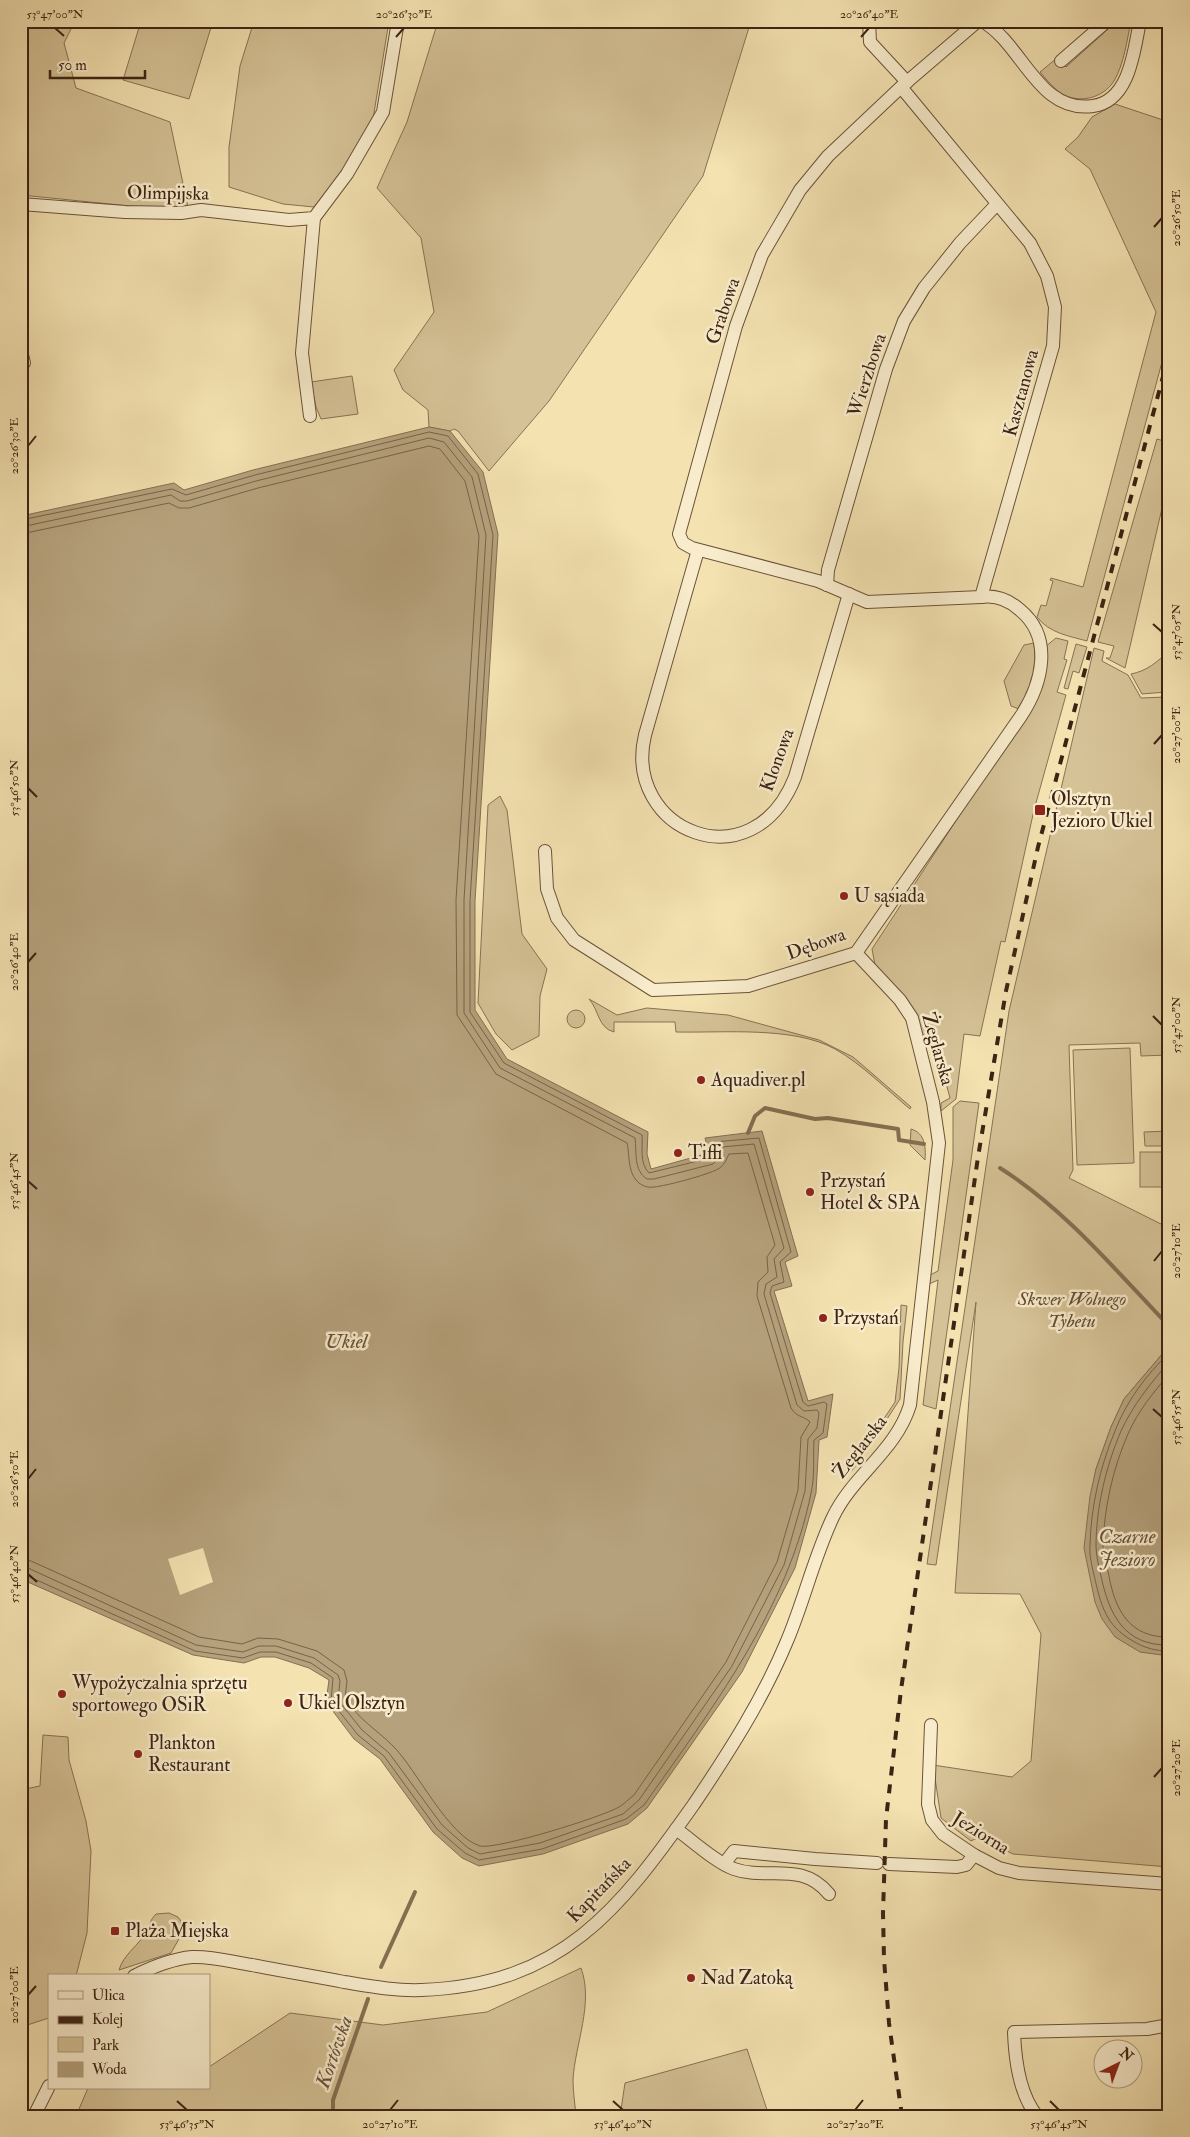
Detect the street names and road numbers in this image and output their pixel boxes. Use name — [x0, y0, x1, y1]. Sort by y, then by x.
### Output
street label: Olimpijska — [127, 180, 209, 207]
street label: Grabowa — [700, 274, 746, 347]
street label: Wierzbowa — [842, 330, 892, 421]
street label: Kasztanowa — [998, 347, 1044, 439]
street label: Klonowa — [755, 725, 800, 795]
street label: Dębowa — [783, 922, 849, 966]
street label: Żeglarska — [916, 1009, 962, 1088]
street label: Żeglarska — [826, 1409, 893, 1484]
street label: Jeziorna — [947, 1806, 1014, 1860]
street label: Kapitańska — [562, 1852, 637, 1929]

